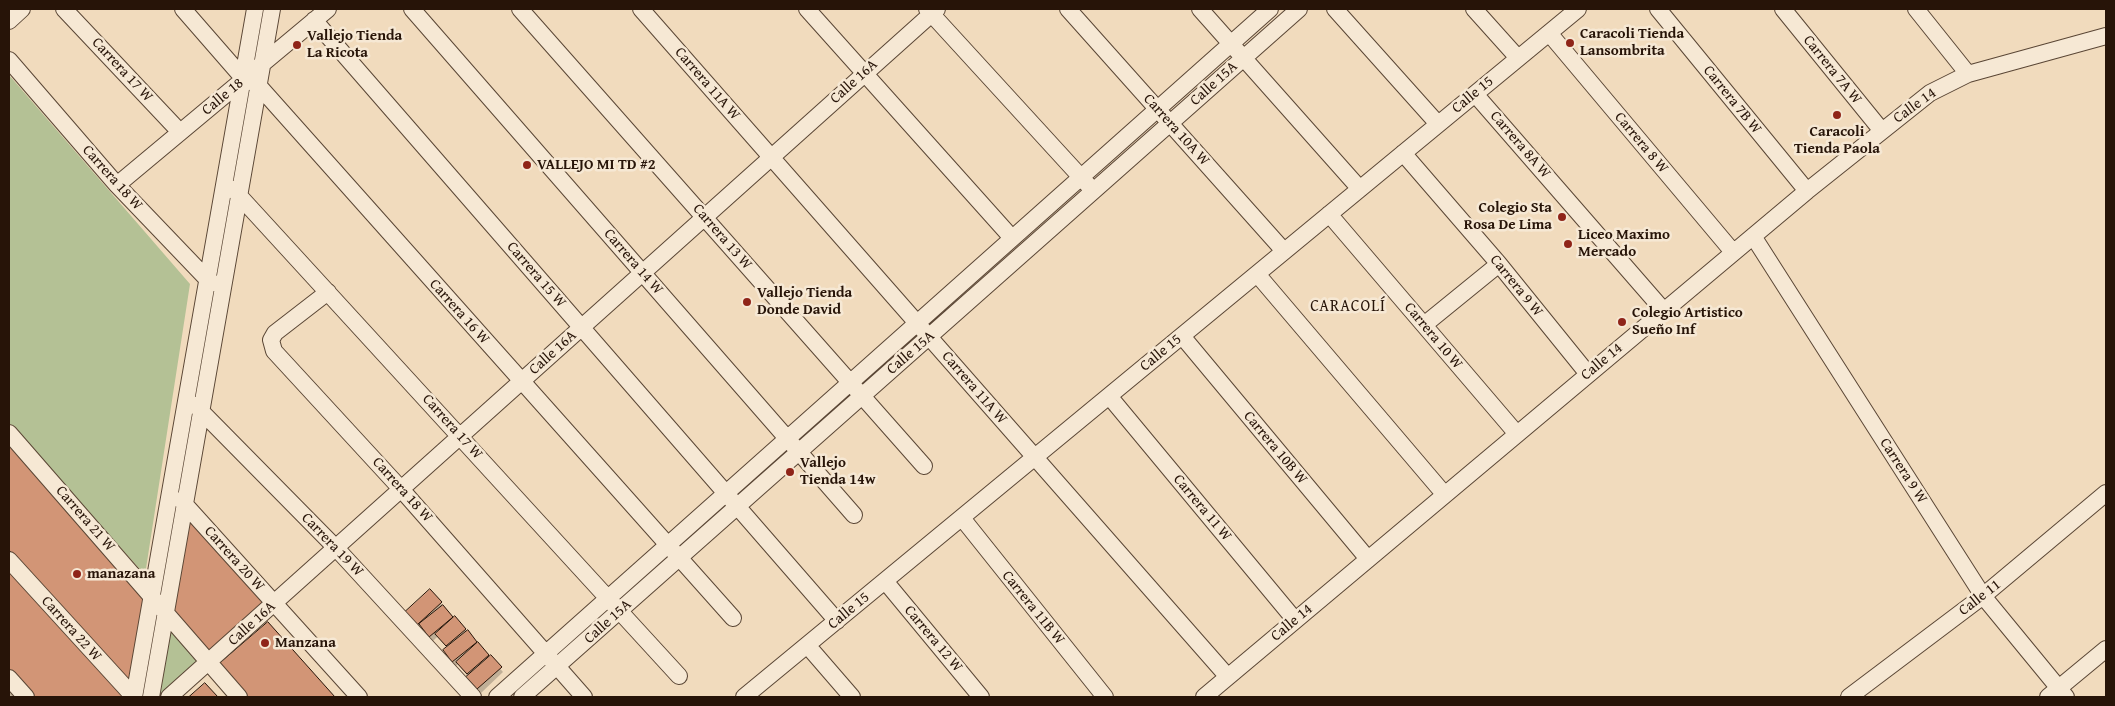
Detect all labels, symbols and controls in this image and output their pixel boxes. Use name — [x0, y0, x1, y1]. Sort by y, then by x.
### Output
place label: Caracoli Tienda Lansombrita — [1580, 25, 1684, 60]
place label: Vallejo Tienda La Ricota — [307, 27, 402, 62]
street label: Carrera 7A W — [1799, 32, 1865, 108]
street label: Carrera 17 W — [88, 34, 156, 106]
marker: Caracoli Tienda Lansombrita — [1564, 37, 1576, 49]
marker: Vallejo Tienda La Ricota — [291, 39, 303, 51]
street label: Carrera 11A W — [671, 44, 743, 124]
street label: Calle 16A — [827, 56, 881, 108]
street label: Calle 15A — [1187, 58, 1241, 110]
street label: Carrera 7B W — [1699, 62, 1765, 138]
street label: Calle 15 — [1449, 73, 1497, 117]
street label: Calle 18 — [199, 75, 247, 119]
street label: Calle 14 — [1890, 84, 1940, 128]
street label: Carrera 10A W — [1139, 90, 1213, 170]
street label: Carrera 8A W — [1486, 108, 1554, 182]
street label: Carrera 8 W — [1610, 109, 1672, 177]
marker: Caracoli Tienda Paola — [1831, 109, 1843, 121]
place label: Caracoli Tienda Paola — [1794, 123, 1880, 158]
street label: Carrera 18 W — [78, 142, 146, 214]
place label: VALLEJO MI TD #2 — [537, 156, 655, 174]
marker: VALLEJO MI TD #2 — [521, 159, 533, 171]
place label: Colegio Sta Rosa De Lima — [1464, 199, 1552, 234]
street label: Carrera 13 W — [689, 200, 755, 274]
marker: Colegio Sta Rosa De Lima — [1556, 211, 1568, 223]
street label: Carrera 14 W — [600, 225, 666, 299]
place label: Liceo Maximo Mercado — [1578, 226, 1670, 261]
street label: Carrera 15 W — [503, 238, 569, 312]
marker: Liceo Maximo Mercado — [1562, 238, 1574, 250]
street label: Carrera 9 W — [1486, 252, 1546, 320]
street label: Carrera 16 W — [425, 276, 493, 348]
place label: Vallejo Tienda Donde David — [757, 284, 852, 319]
marker: Vallejo Tienda Donde David — [741, 296, 753, 308]
district label: CARACOLÍ — [1309, 297, 1387, 317]
street label: Carrera 10 W — [1400, 299, 1466, 373]
place label: Colegio Artistico Sueño Inf — [1632, 304, 1743, 339]
marker: Colegio Artistico Sueño Inf — [1616, 316, 1628, 328]
street label: Calle 16A — [526, 327, 580, 379]
street label: Calle 15A — [883, 327, 939, 379]
street label: Calle 15 — [1137, 331, 1185, 375]
street label: Calle 14 — [1578, 340, 1626, 384]
street label: Carrera 11A W — [938, 348, 1010, 428]
street label: Carrera 17 W — [418, 391, 486, 463]
street label: Carrera 10B W — [1239, 408, 1311, 488]
street label: Carrera 9 W — [1875, 435, 1931, 507]
street label: Carrera 18 W — [368, 454, 436, 526]
place label: Vallejo Tienda 14w — [800, 454, 876, 489]
marker: Vallejo Tienda 14w — [784, 466, 796, 478]
street label: Carrera 11 W — [1169, 471, 1235, 545]
street label: Carrera 21 W — [52, 482, 118, 556]
street label: Carrera 19 W — [297, 509, 367, 581]
street label: Carrera 20 W — [200, 523, 268, 595]
place label: manazana — [87, 565, 155, 583]
street label: Carrera 11B W — [998, 567, 1068, 649]
marker: manazana — [71, 568, 83, 580]
street label: Calle 11 — [1955, 576, 2005, 620]
street label: Calle 15 — [825, 589, 873, 633]
street label: Carrera 22 W — [37, 593, 105, 665]
street label: Calle 15A — [581, 596, 635, 648]
street label: Calle 16A — [225, 598, 279, 650]
street label: Calle 14 — [1268, 601, 1316, 645]
street label: Carrera 12 W — [900, 602, 966, 676]
place label: Manzana — [275, 634, 336, 652]
marker: Manzana — [259, 637, 271, 649]

